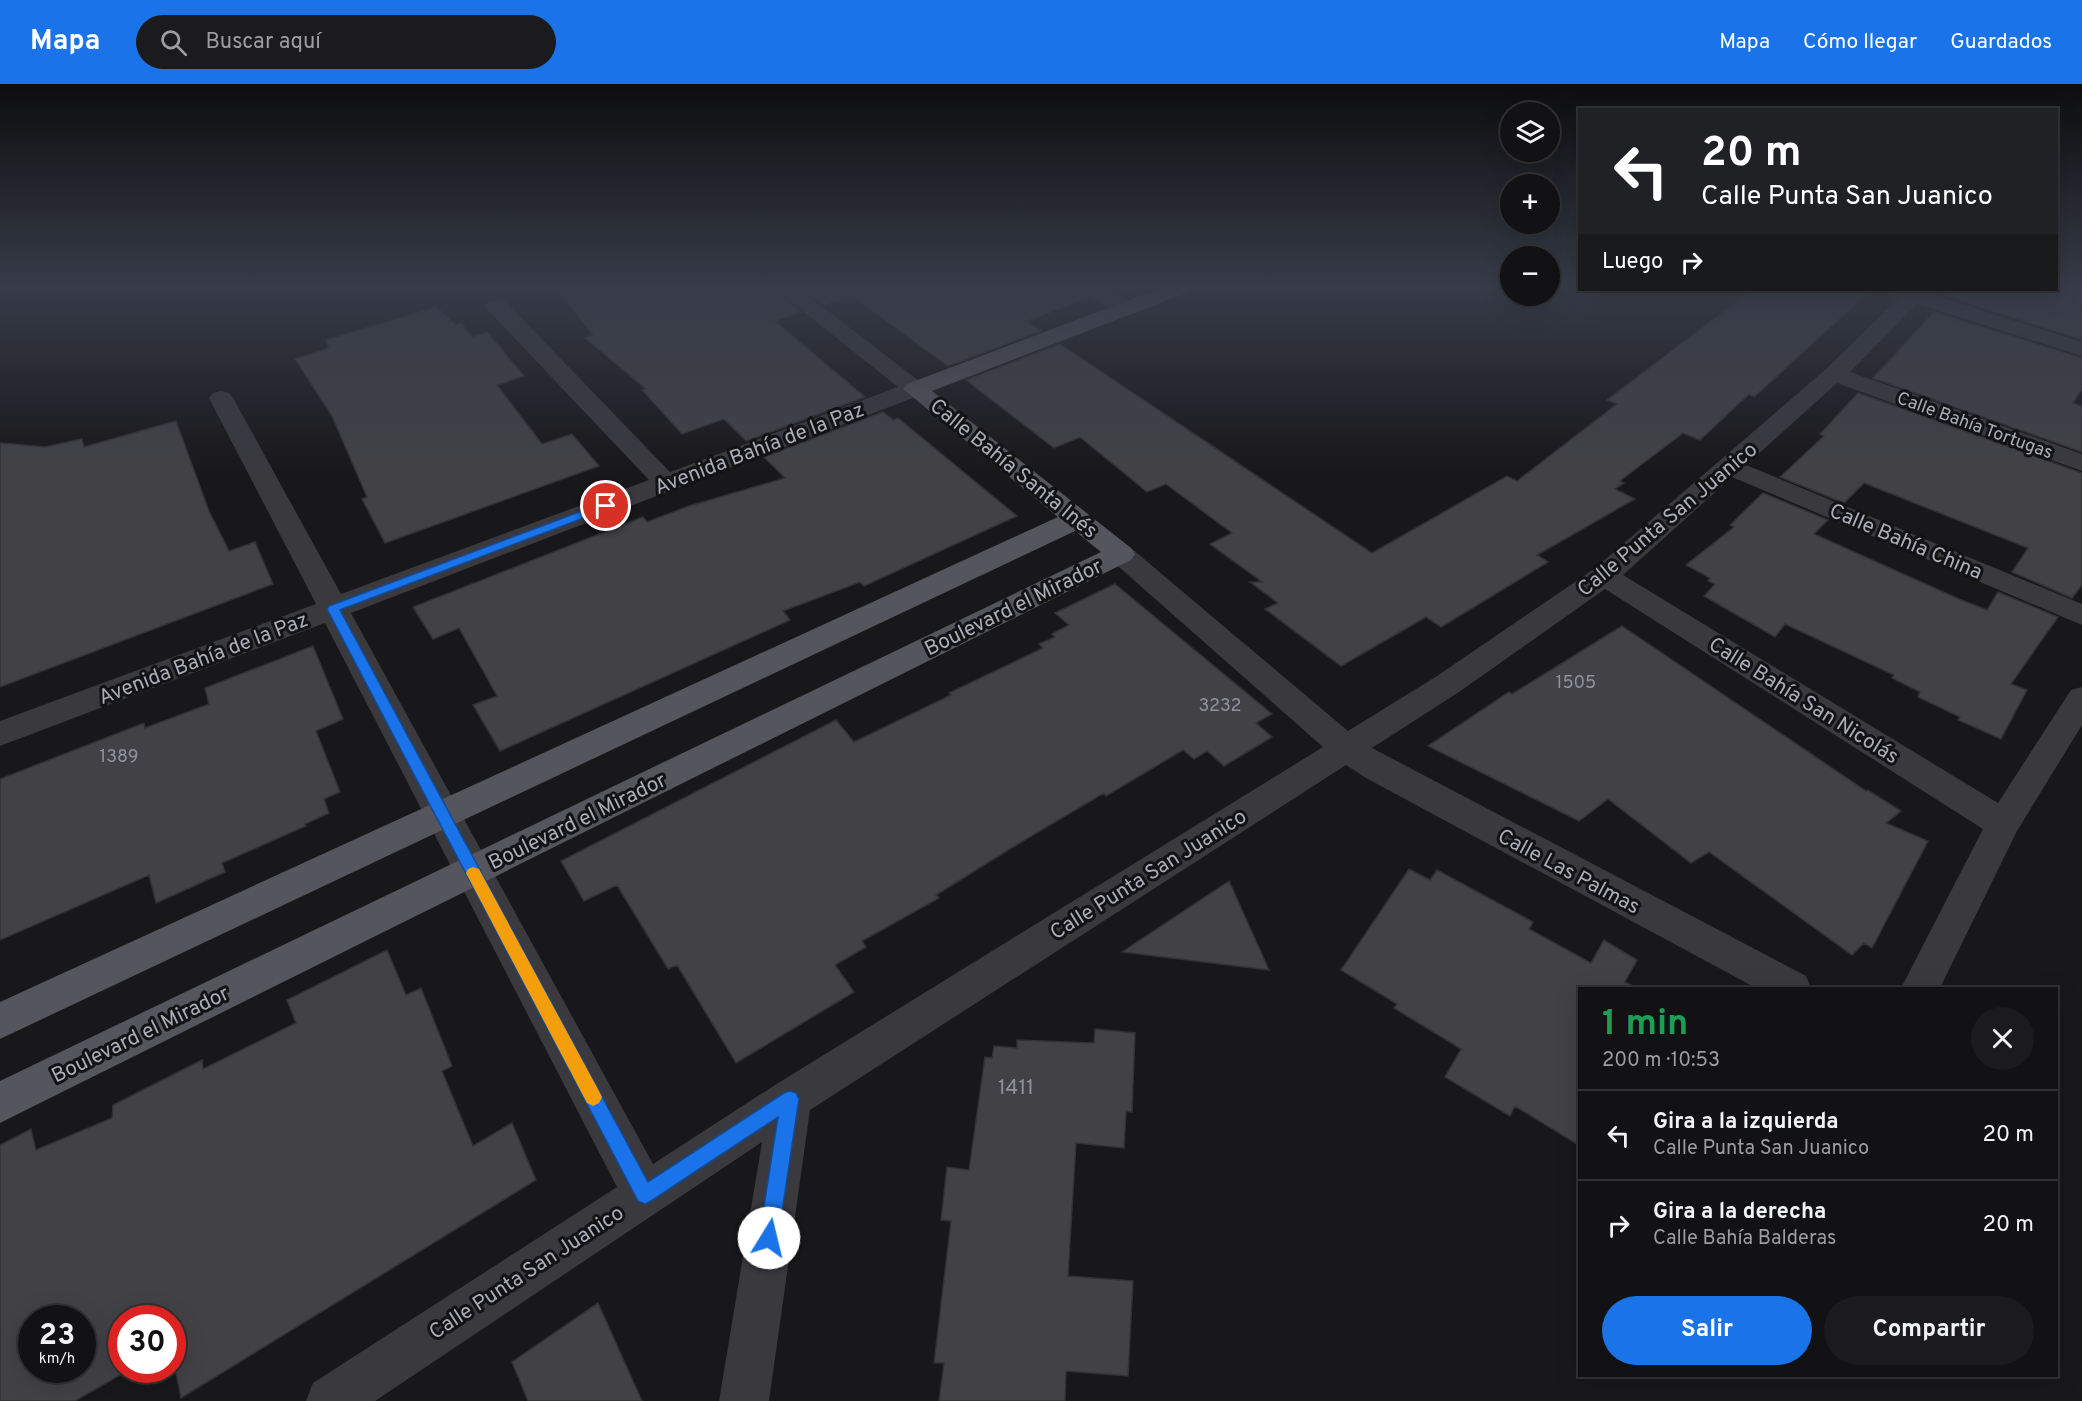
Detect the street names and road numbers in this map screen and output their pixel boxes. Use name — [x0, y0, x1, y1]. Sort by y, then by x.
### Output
street label: Calle Bahía Tortugas — [1893, 388, 2056, 465]
street label: Calle Bahía Santa Inés — [924, 393, 1103, 545]
street label: Avenida Bahía de la Paz — [651, 397, 868, 502]
street label: Calle Punta San Juanico — [1572, 437, 1764, 603]
street label: Calle Bahía China — [1825, 498, 1986, 587]
street label: Boulevard el Mirador — [920, 554, 1107, 663]
street label: Avenida Bahía de la Paz — [95, 607, 312, 712]
street label: Calle Bahía San Nicolás — [1703, 632, 1904, 771]
street label: Boulevard el Mirador — [484, 768, 671, 877]
street label: Calle Punta San Juanico — [1045, 804, 1252, 947]
street label: Calle Las Palmas — [1492, 823, 1644, 921]
street label: Boulevard el Mirador — [47, 981, 234, 1090]
street label: Calle Punta San Juanico — [424, 1200, 629, 1346]

